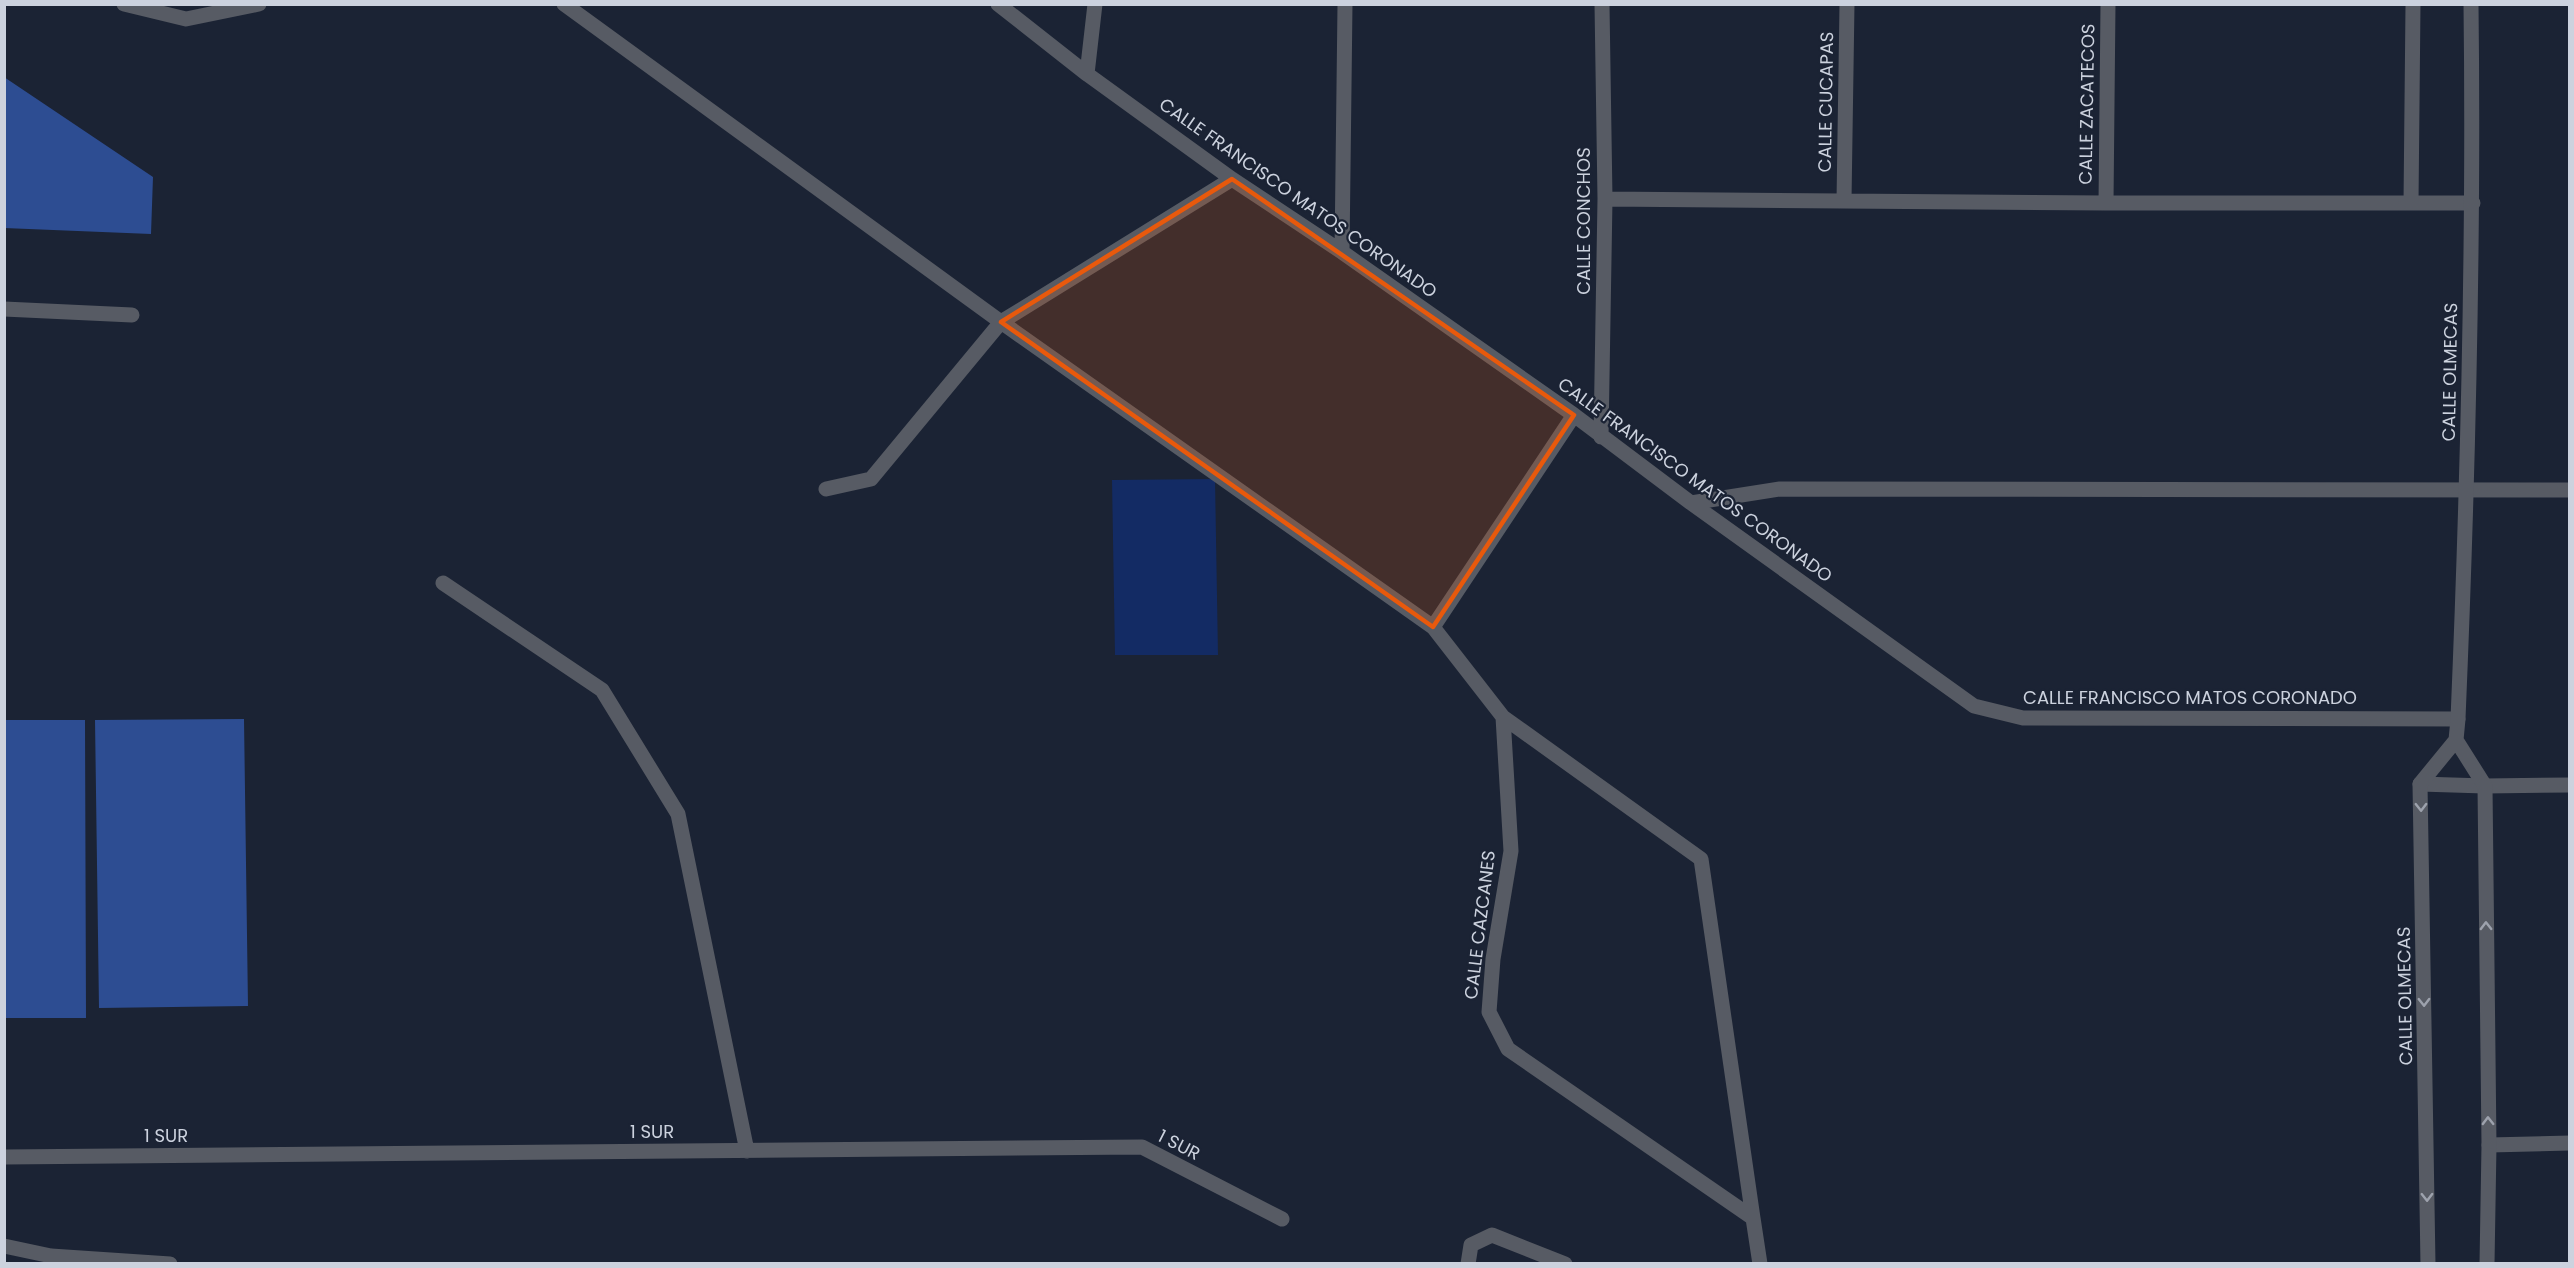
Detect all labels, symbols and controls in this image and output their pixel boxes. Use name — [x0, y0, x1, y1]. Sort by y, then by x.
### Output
street label: CALLE ZACATECOS — [2073, 23, 2100, 185]
street label: CALLE CUCAPAS — [1812, 31, 1839, 173]
street label: CALLE FRANCISCO MATOS CORONADO — [1154, 92, 1442, 304]
street label: CALLE CONCHOS — [1571, 147, 1596, 295]
street label: CALLE OLMECAS — [2436, 302, 2463, 442]
street label: CALLE FRANCISCO MATOS CORONADO — [1553, 371, 1838, 588]
street label: CALLE FRANCISCO MATOS CORONADO — [2023, 685, 2357, 710]
one-way arrow — [2415, 803, 2427, 812]
street label: CALLE CAZCANES — [1458, 849, 1501, 1001]
one-way arrow — [2480, 922, 2492, 931]
street label: CALLE OLMECAS — [2391, 926, 2418, 1066]
one-way arrow — [2418, 997, 2430, 1006]
one-way arrow — [2482, 1117, 2495, 1126]
street label: 1 SUR — [630, 1119, 674, 1144]
street label: 1 SUR — [144, 1123, 188, 1148]
street label: 1 SUR — [1154, 1123, 1205, 1166]
one-way arrow — [2421, 1192, 2433, 1201]

